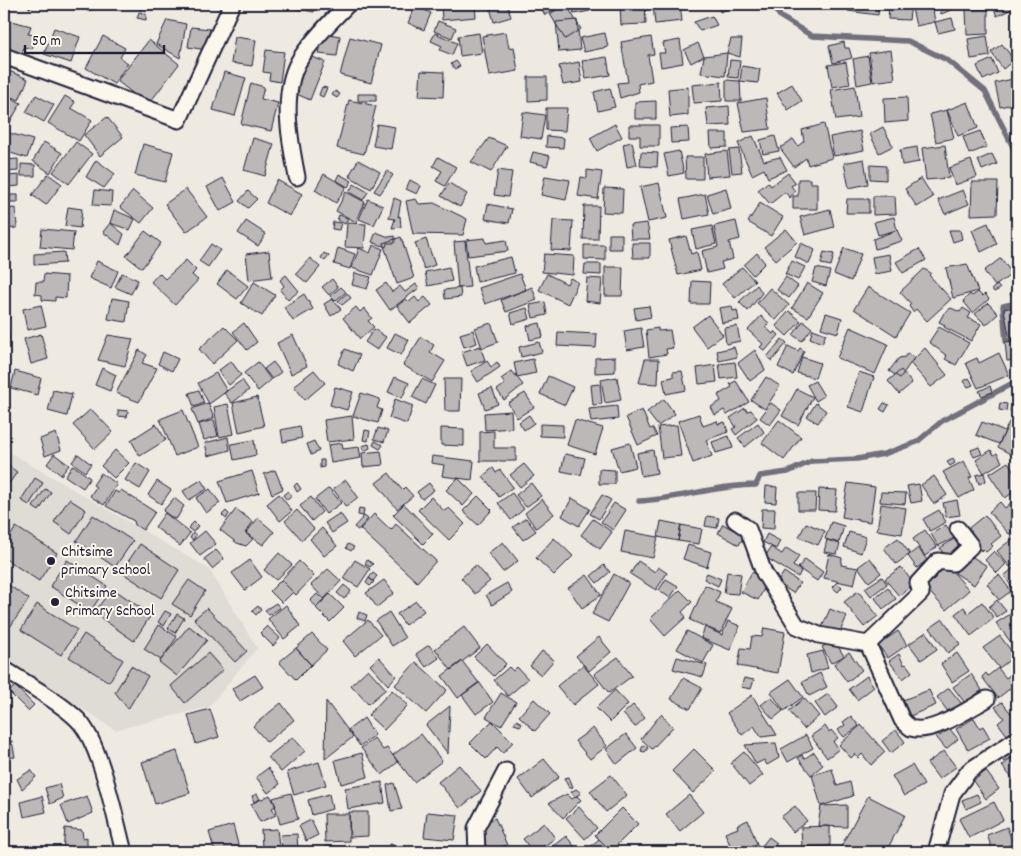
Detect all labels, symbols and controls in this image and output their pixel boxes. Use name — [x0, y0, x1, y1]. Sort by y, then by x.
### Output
scale bar — [25, 22, 164, 54]
text: 50 m — [32, 31, 61, 53]
place label: Chitsime primary school — [61, 541, 151, 582]
marker: Chitsime primary school — [45, 555, 57, 567]
place label: Chitsime Primary School — [65, 582, 155, 623]
marker: Chitsime Primary School — [49, 596, 61, 608]

